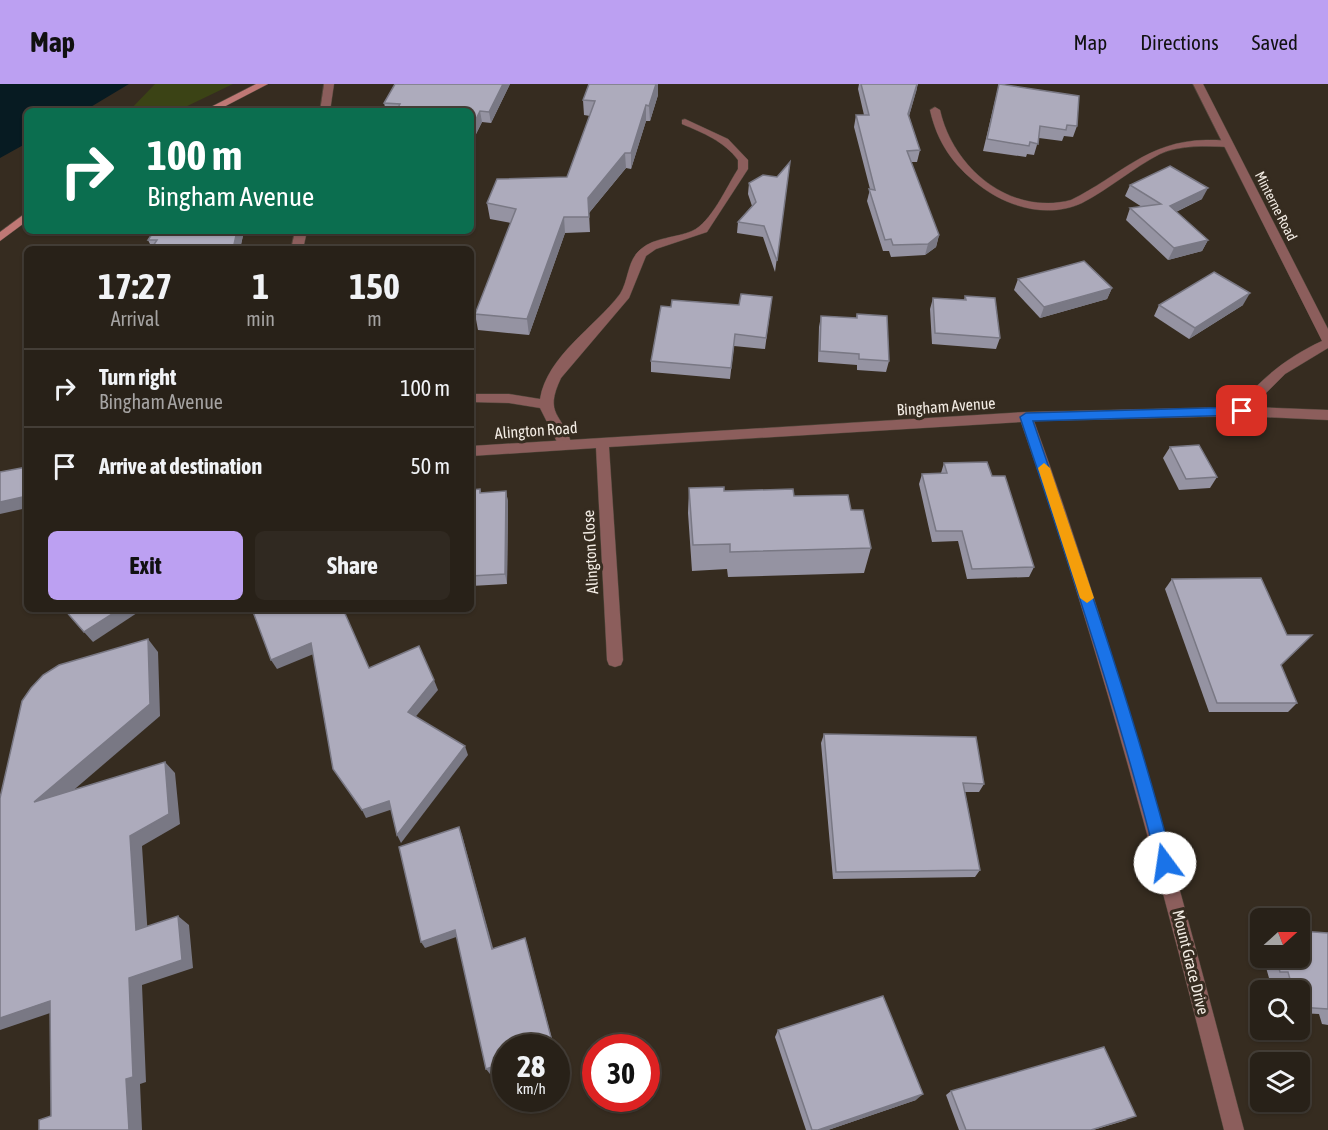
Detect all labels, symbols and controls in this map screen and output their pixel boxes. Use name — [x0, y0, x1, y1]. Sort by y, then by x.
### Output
text: Map — [30, 26, 75, 58]
text: Map — [1073, 30, 1107, 54]
text: Directions — [1140, 30, 1219, 54]
text: Saved — [1252, 30, 1298, 54]
text: 100 m — [147, 131, 242, 179]
icon: right — [48, 132, 126, 210]
street label: Minterne Road — [1252, 169, 1300, 243]
text: Bingham Avenue — [147, 181, 314, 212]
text: 17:27 — [98, 265, 172, 307]
text: 1 — [252, 265, 269, 307]
text: 150 — [349, 265, 400, 307]
text: Arrival — [111, 307, 160, 330]
text: min — [246, 307, 275, 330]
text: m — [367, 307, 382, 330]
text: Turn right — [99, 364, 176, 390]
icon: right — [48, 372, 81, 405]
text: 100 m — [400, 375, 450, 401]
pin — [1216, 385, 1267, 436]
text: Bingham Avenue — [99, 390, 223, 413]
street label: Bingham Avenue — [896, 394, 996, 419]
icon: arrive — [1225, 394, 1258, 427]
street label: Alington Road — [494, 418, 578, 443]
icon: arrive — [48, 450, 81, 483]
text: Arrive at destination — [99, 453, 262, 479]
text: 50 m — [410, 453, 450, 479]
street label: Alington Close — [579, 510, 602, 594]
button: Exit — [48, 531, 243, 600]
button: Share — [255, 531, 450, 600]
position arrow — [1133, 831, 1197, 895]
street label: Mount Grace Drive — [1169, 908, 1213, 1016]
north arrow — [1250, 908, 1310, 968]
map controls — [1250, 908, 1310, 1112]
button: search — [1250, 980, 1310, 1040]
speed limit sign: 30 — [582, 1034, 660, 1112]
text: 28 — [517, 1049, 545, 1083]
button: layers — [1250, 1052, 1310, 1112]
text: km/h — [516, 1080, 546, 1097]

